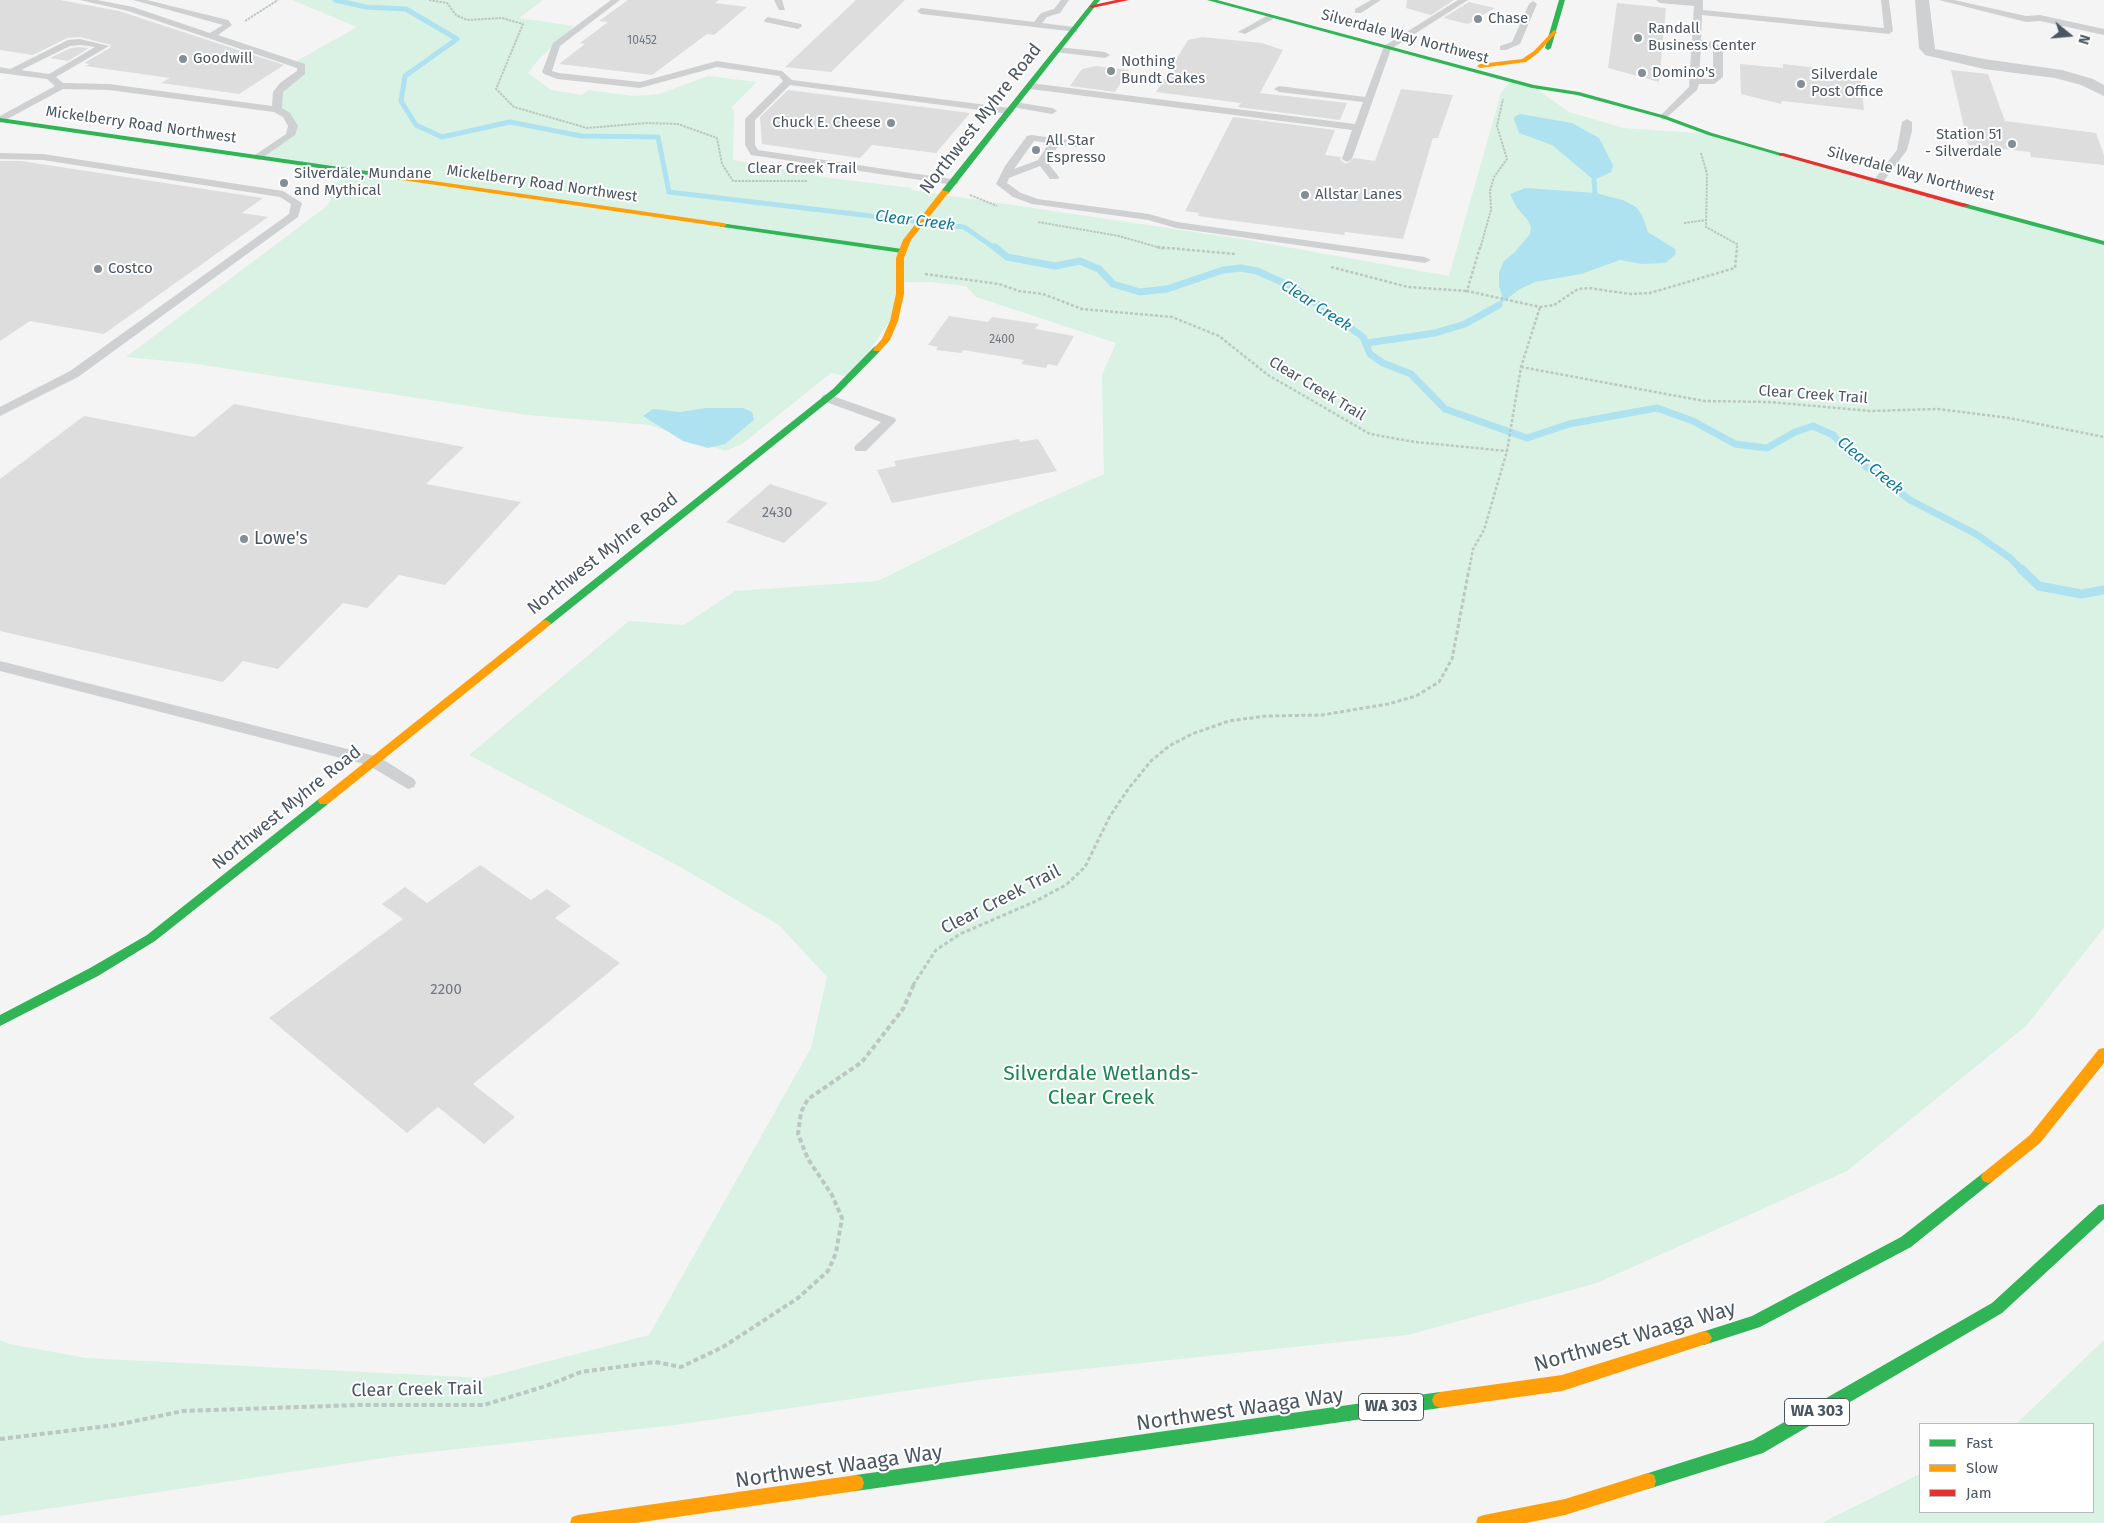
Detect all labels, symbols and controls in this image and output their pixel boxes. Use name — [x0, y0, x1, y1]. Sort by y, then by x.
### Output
street label: Silverdale Way Northwest — [1319, 6, 1491, 68]
place label: Chase — [1488, 10, 1528, 28]
north arrow — [2044, 10, 2094, 60]
marker: Chase — [1472, 13, 1484, 25]
place label: Randall Business Center — [1648, 20, 1756, 55]
marker: Randall Business Center — [1632, 32, 1644, 44]
text: N — [2074, 33, 2093, 46]
house number: 10452 — [627, 34, 657, 48]
street label: Northwest Myhre Road — [916, 39, 1046, 199]
place label: Goodwill — [193, 50, 253, 68]
marker: Goodwill — [177, 53, 189, 65]
place label: Nothing Bundt Cakes — [1121, 53, 1205, 88]
place label: Domino's — [1652, 64, 1715, 82]
marker: Nothing Bundt Cakes — [1105, 65, 1117, 77]
place label: Silverdale Post Office — [1811, 66, 1883, 101]
marker: Domino's — [1636, 67, 1648, 79]
marker: Silverdale Post Office — [1795, 78, 1807, 90]
street label: Mickelberry Road Northwest — [45, 103, 237, 147]
place label: Chuck E. Cheese — [772, 114, 881, 132]
marker: Chuck E. Cheese — [885, 117, 897, 129]
place label: Station 51 - Silverdale — [1925, 126, 2002, 161]
place label: All Star Espresso — [1046, 132, 1106, 167]
marker: Station 51 - Silverdale — [2006, 138, 2018, 150]
street label: Silverdale Way Northwest — [1825, 143, 1997, 205]
marker: All Star Espresso — [1030, 144, 1042, 156]
street label: Clear Creek Trail — [747, 160, 857, 178]
street label: Mickelberry Road Northwest — [446, 162, 638, 206]
place label: Silverdale, Mundane and Mythical — [294, 165, 432, 200]
marker: Silverdale, Mundane and Mythical — [278, 177, 290, 189]
place label: Allstar Lanes — [1315, 186, 1402, 204]
marker: Allstar Lanes — [1299, 189, 1311, 201]
water label: Clear Creek — [874, 207, 956, 235]
place label: Costco — [108, 260, 153, 278]
marker: Costco — [92, 263, 104, 275]
water label: Clear Creek — [1277, 276, 1355, 336]
house number: 2400 — [989, 333, 1015, 347]
street label: Clear Creek Trail — [1265, 353, 1369, 425]
street label: Clear Creek Trail — [1758, 382, 1868, 408]
water label: Clear Creek — [1833, 433, 1907, 499]
street label: Northwest Myhre Road — [523, 489, 683, 619]
house number: 2430 — [762, 504, 792, 522]
place label: Lowe's — [254, 528, 308, 550]
marker: Lowe's — [238, 533, 250, 545]
street label: Northwest Myhre Road — [208, 741, 366, 875]
street label: Clear Creek Trail — [938, 861, 1064, 939]
house number: 2200 — [430, 981, 462, 999]
park label: Silverdale Wetlands- Clear Creek — [1003, 1061, 1199, 1111]
street label: Northwest Waaga Way — [1531, 1296, 1739, 1378]
street label: Clear Creek Trail — [351, 1378, 483, 1402]
street label: Northwest Waaga Way — [1135, 1383, 1345, 1437]
road number: WA 303 — [1358, 1394, 1424, 1420]
road number: WA 303 — [1784, 1398, 1850, 1425]
legend — [1919, 1423, 2094, 1513]
text: Fast — [1966, 1434, 1993, 1452]
street label: Northwest Waaga Way — [734, 1440, 944, 1494]
text: Slow — [1966, 1459, 1998, 1477]
text: Jam — [1966, 1484, 1992, 1502]

